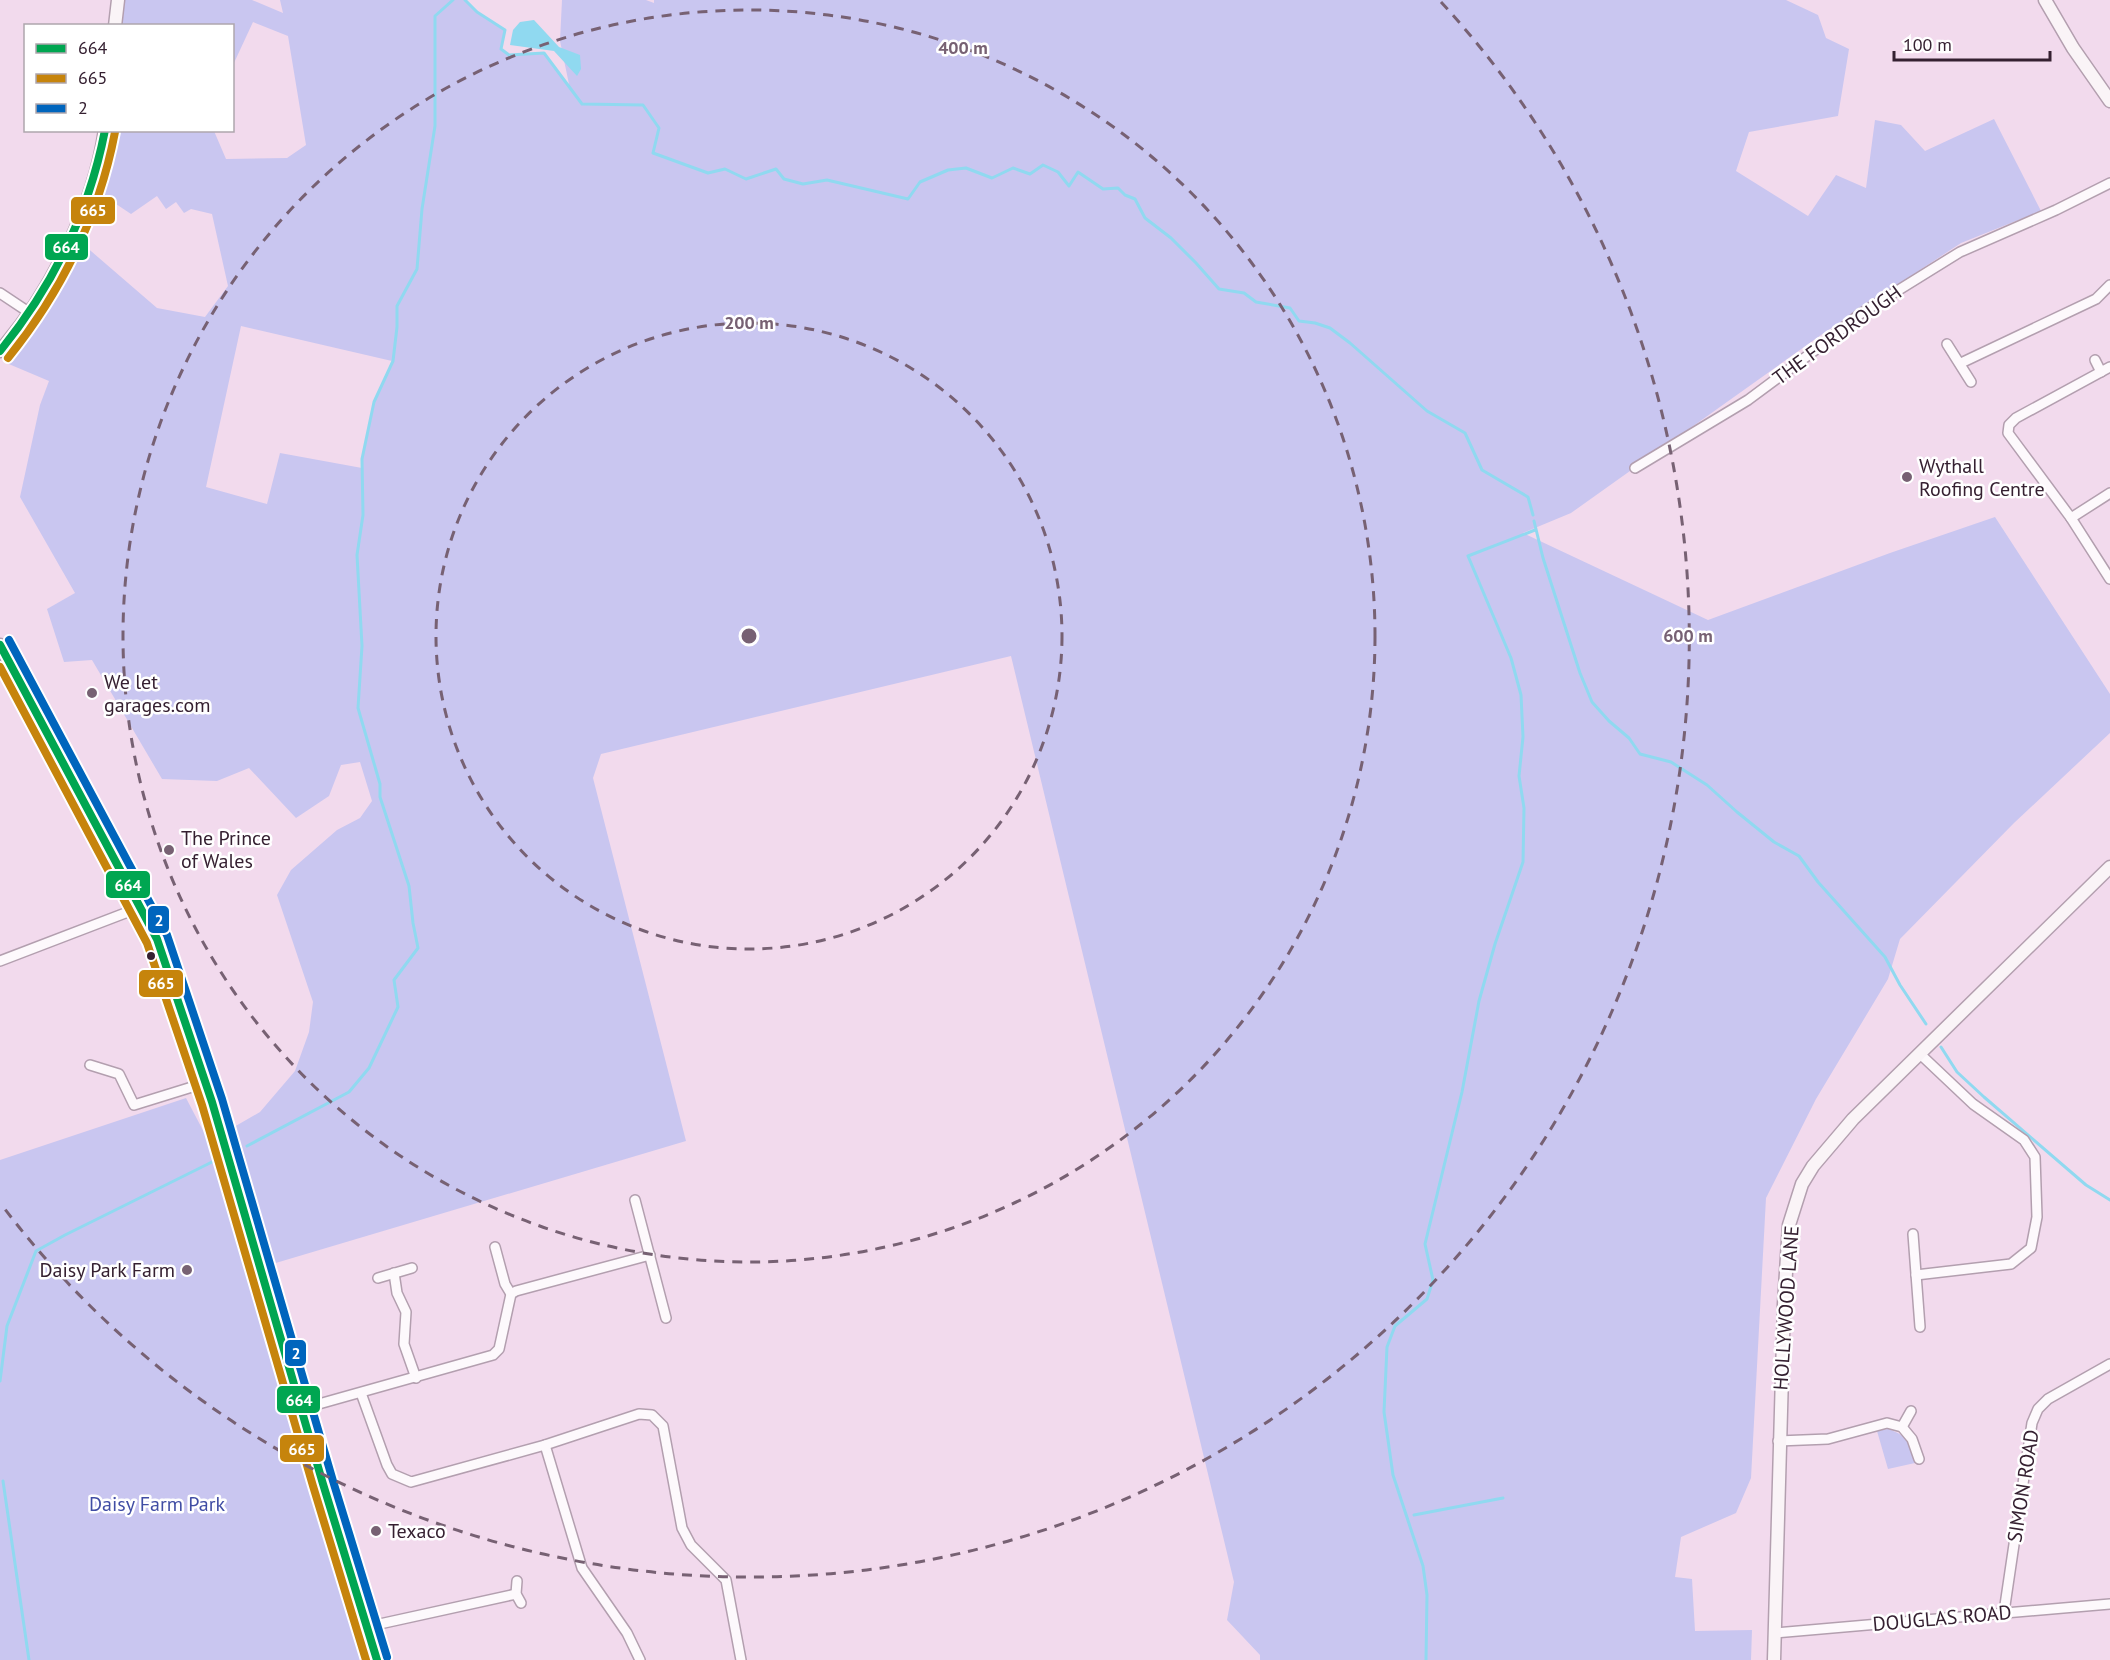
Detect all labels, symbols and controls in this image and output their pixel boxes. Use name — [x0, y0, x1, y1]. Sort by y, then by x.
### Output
legend — [24, 24, 234, 132]
scale bar — [1894, 24, 2050, 62]
text: 100 m — [1903, 33, 1952, 56]
text: 664 — [78, 36, 108, 59]
text: 400 m — [938, 36, 988, 59]
text: 665 — [78, 66, 107, 89]
text: 2 — [78, 96, 88, 119]
line badge: 665 — [70, 196, 116, 225]
text: 665 — [79, 200, 107, 220]
line badge: 664 — [44, 233, 89, 261]
text: 664 — [52, 237, 80, 257]
street label: THE FORDROUGH — [1767, 280, 1907, 390]
text: 200 m — [724, 311, 774, 334]
place label: Wythall Roofing Centre — [1919, 453, 2045, 502]
marker: Wythall Roofing Centre — [1900, 470, 1914, 484]
text: 600 m — [1663, 624, 1713, 647]
centre of rings — [739, 626, 759, 646]
place label: We let garages.com — [104, 669, 211, 718]
marker: We let garages.com — [85, 686, 99, 700]
place label: The Prince of Wales — [181, 825, 271, 874]
marker: The Prince of Wales — [162, 843, 176, 857]
line badge: 664 — [105, 870, 151, 899]
text: 664 — [114, 875, 142, 895]
line badge: 2 — [147, 905, 170, 934]
text: 2 — [154, 910, 164, 930]
unlabelled marker — [145, 950, 157, 962]
line badge: 665 — [138, 969, 184, 998]
text: 665 — [147, 973, 175, 993]
street label: HOLLYWOOD LANE — [1767, 1225, 1805, 1391]
place label: Daisy Park Farm — [39, 1257, 175, 1283]
marker: Daisy Park Farm — [180, 1263, 194, 1277]
line badge: 2 — [284, 1339, 307, 1367]
text: 2 — [291, 1343, 301, 1363]
line badge: 664 — [276, 1385, 321, 1414]
text: 664 — [285, 1390, 313, 1410]
street label: SIMON ROAD — [2001, 1428, 2045, 1544]
line badge: 665 — [279, 1434, 325, 1463]
text: 665 — [288, 1439, 316, 1459]
park label: Daisy Farm Park — [89, 1491, 225, 1517]
place label: Texaco — [388, 1518, 446, 1544]
marker: Texaco — [369, 1524, 383, 1538]
street label: DOUGLAS ROAD — [1872, 1599, 2012, 1637]

